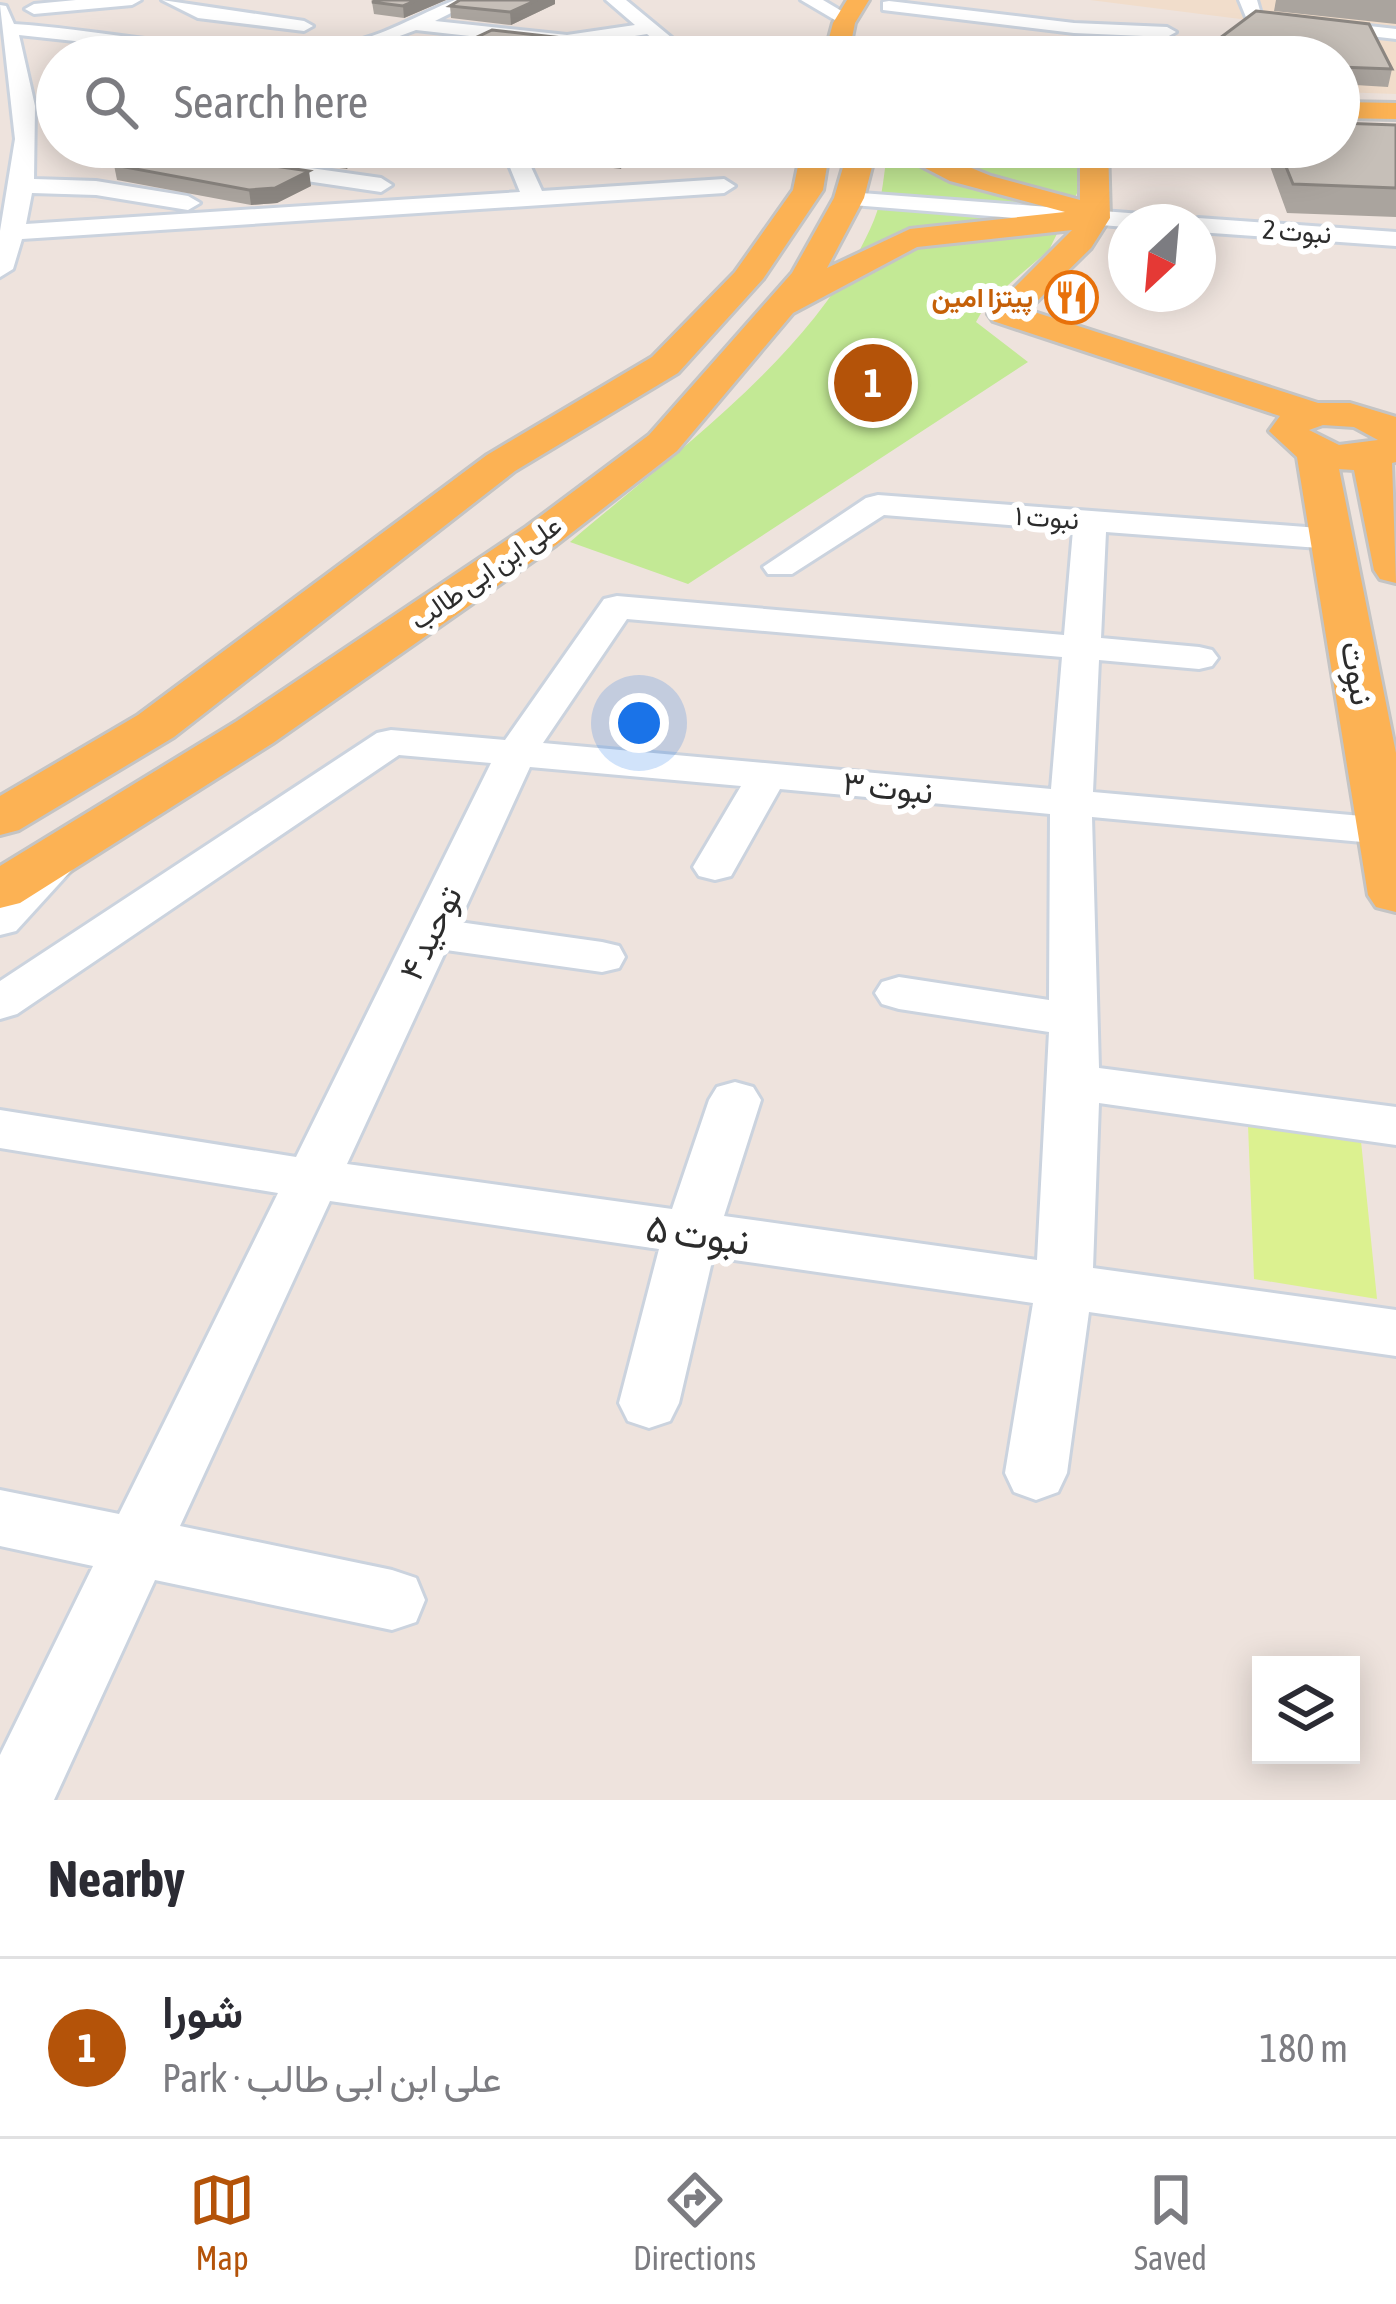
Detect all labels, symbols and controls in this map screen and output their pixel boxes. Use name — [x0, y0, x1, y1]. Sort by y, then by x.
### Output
search box — [36, 36, 1360, 168]
icon: search — [78, 69, 144, 135]
text: Search here — [174, 76, 368, 128]
north arrow — [1108, 204, 1216, 312]
street label: نبوت 2 — [1261, 214, 1333, 251]
restaurant icon: پیتزا امین — [1044, 270, 1100, 326]
place label: پیتزا امین — [932, 282, 1033, 316]
pin: 1 — [834, 338, 912, 428]
street label: نبوت ۱ — [1014, 500, 1080, 537]
street label: علی ابن ابی طالب — [404, 509, 568, 637]
street label: نبوت — [1332, 638, 1382, 708]
your location — [609, 693, 669, 753]
street label: نبوت ۳ — [841, 763, 935, 813]
street label: توحید ۴ — [391, 880, 471, 987]
street label: نبوت ۵ — [643, 1205, 753, 1266]
map controls — [1252, 1656, 1360, 1764]
button: layers — [1252, 1656, 1360, 1764]
text: Nearby — [48, 1849, 185, 1908]
text: شورا — [162, 1986, 243, 2038]
text: 1 — [78, 2026, 96, 2070]
text: 180 m — [1260, 2026, 1348, 2070]
text: Park · علی ابن ابی طالب — [162, 2056, 501, 2100]
tab: Map — [189, 2167, 255, 2277]
tab: Directions — [633, 2167, 756, 2277]
tab: Saved — [1134, 2167, 1207, 2277]

